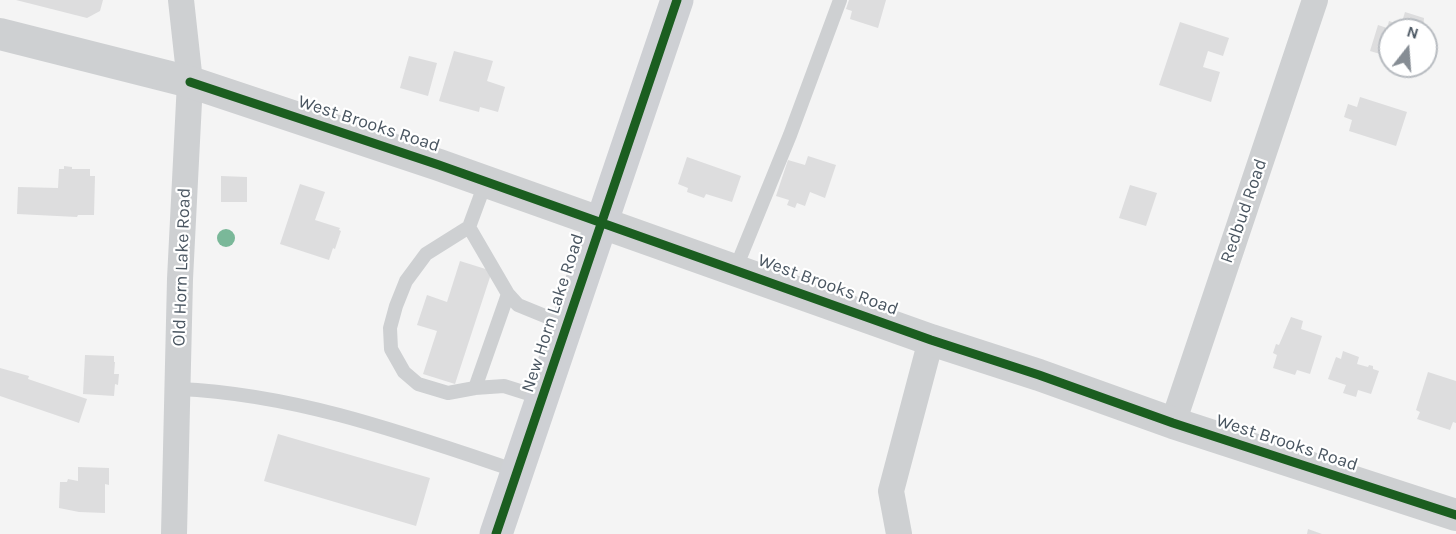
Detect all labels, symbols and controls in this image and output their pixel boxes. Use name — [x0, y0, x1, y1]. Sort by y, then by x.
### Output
north arrow — [1378, 18, 1438, 78]
text: N — [1405, 21, 1421, 43]
street label: West Brooks Road — [295, 91, 443, 157]
street label: Redbud Road — [1216, 156, 1272, 266]
street label: Old Horn Lake Road — [168, 187, 196, 347]
street label: New Horn Lake Road — [517, 231, 589, 395]
street label: West Brooks Road — [755, 250, 901, 320]
street label: West Brooks Road — [1213, 410, 1361, 476]

